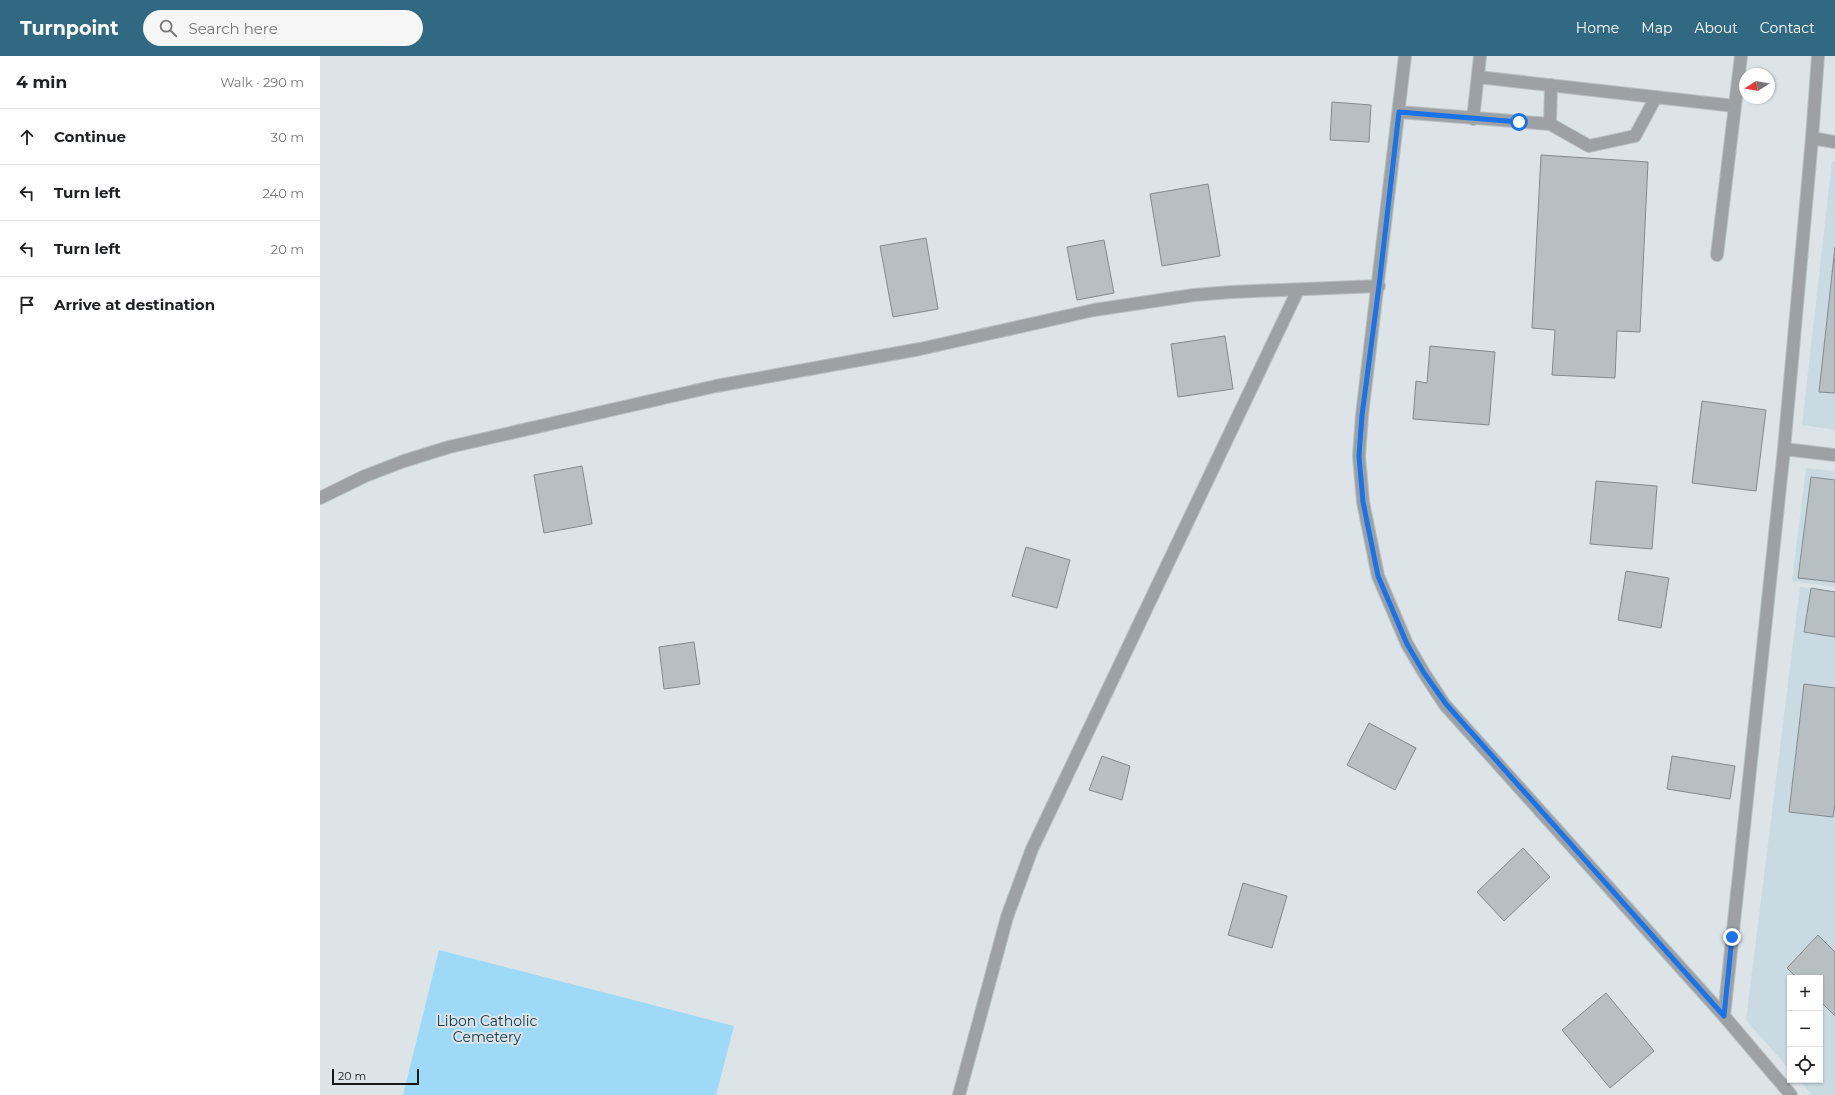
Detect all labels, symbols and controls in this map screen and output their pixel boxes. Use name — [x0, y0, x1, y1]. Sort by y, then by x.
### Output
search box — [143, 10, 423, 46]
text: Turnpoint — [20, 17, 119, 40]
icon: search — [157, 17, 179, 39]
text: Search here — [189, 19, 278, 38]
text: Home — [1576, 19, 1619, 37]
text: Map — [1641, 19, 1672, 37]
text: About — [1694, 19, 1738, 37]
text: Contact — [1760, 19, 1815, 37]
north arrow — [1739, 68, 1775, 104]
text: 4 min — [16, 72, 67, 92]
text: Walk · 290 m — [220, 74, 304, 90]
route start — [1510, 113, 1528, 131]
icon: ahead — [16, 126, 38, 148]
text: Continue — [54, 127, 126, 146]
text: 30 m — [271, 129, 304, 145]
icon: left — [16, 182, 38, 204]
text: Turn left — [54, 183, 121, 202]
text: 240 m — [263, 185, 304, 201]
icon: left — [16, 238, 38, 260]
text: Turn left — [54, 239, 121, 258]
text: 20 m — [271, 241, 304, 257]
icon: arrive — [16, 294, 38, 316]
text: Arrive at destination — [54, 295, 215, 314]
route end — [1723, 928, 1741, 946]
map controls — [1787, 975, 1823, 1083]
button: + — [1787, 975, 1823, 1011]
button: − — [1787, 1011, 1823, 1047]
park label: Libon Catholic Cemetery — [437, 1012, 538, 1046]
button: locate — [1787, 1047, 1823, 1083]
scale bar — [332, 1067, 419, 1086]
text: 20 m — [338, 1069, 366, 1083]

